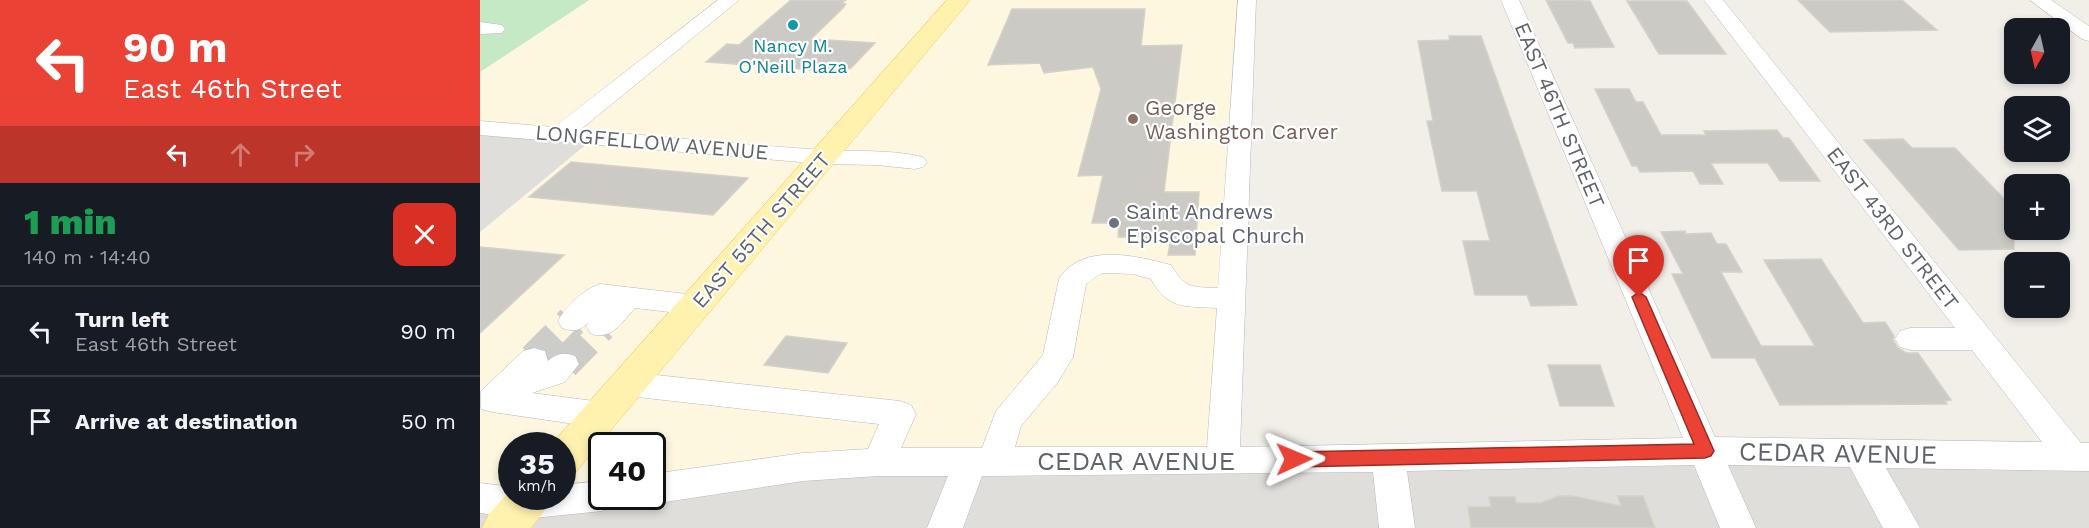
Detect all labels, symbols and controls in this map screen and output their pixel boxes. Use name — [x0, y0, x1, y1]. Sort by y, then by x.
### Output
marker: Nancy M. O'Neill Plaza — [786, 18, 800, 32]
north arrow — [2004, 18, 2070, 84]
map controls — [2004, 18, 2070, 318]
street label: EAST 46TH STREET — [1510, 19, 1611, 212]
text: 90 m — [123, 23, 227, 72]
icon: left — [24, 24, 102, 102]
place label: Nancy M. O'Neill Plaza — [739, 35, 847, 77]
text: East 46th Street — [123, 73, 342, 105]
place label: George Washington Carver — [1145, 95, 1339, 144]
button: layers — [2004, 96, 2070, 162]
marker: George Washington Carver — [1126, 112, 1140, 126]
street label: LONGFELLOW AVENUE — [534, 119, 770, 165]
icon: left — [161, 138, 194, 171]
icon: ahead — [224, 138, 257, 171]
icon: right — [287, 138, 320, 171]
street label: EAST 43RD STREET — [1822, 142, 1964, 315]
street label: EAST 55TH STREET — [687, 147, 836, 313]
button: + — [2004, 174, 2070, 240]
place label: Saint Andrews Episcopal Church — [1126, 199, 1305, 248]
text: 1 min — [24, 201, 117, 243]
button: close — [393, 203, 456, 266]
marker: Saint Andrews Episcopal Church — [1107, 216, 1121, 230]
pin — [1613, 235, 1664, 297]
icon: arrive — [1622, 244, 1655, 277]
text: 140 m · 14:40 — [24, 245, 151, 269]
button: − — [2004, 252, 2070, 318]
text: Turn left — [75, 307, 169, 332]
icon: left — [24, 315, 57, 348]
text: 90 m — [400, 319, 456, 344]
text: East 46th Street — [75, 332, 237, 356]
icon: arrive — [24, 405, 57, 438]
text: Arrive at destination — [75, 409, 298, 434]
text: 50 m — [401, 409, 456, 434]
position arrow — [1262, 427, 1326, 491]
speed limit sign: 40 — [588, 432, 666, 510]
street label: CEDAR AVENUE — [1739, 436, 1937, 470]
text: 35 — [519, 446, 555, 481]
street label: CEDAR AVENUE — [1037, 446, 1235, 476]
text: km/h — [518, 477, 556, 495]

